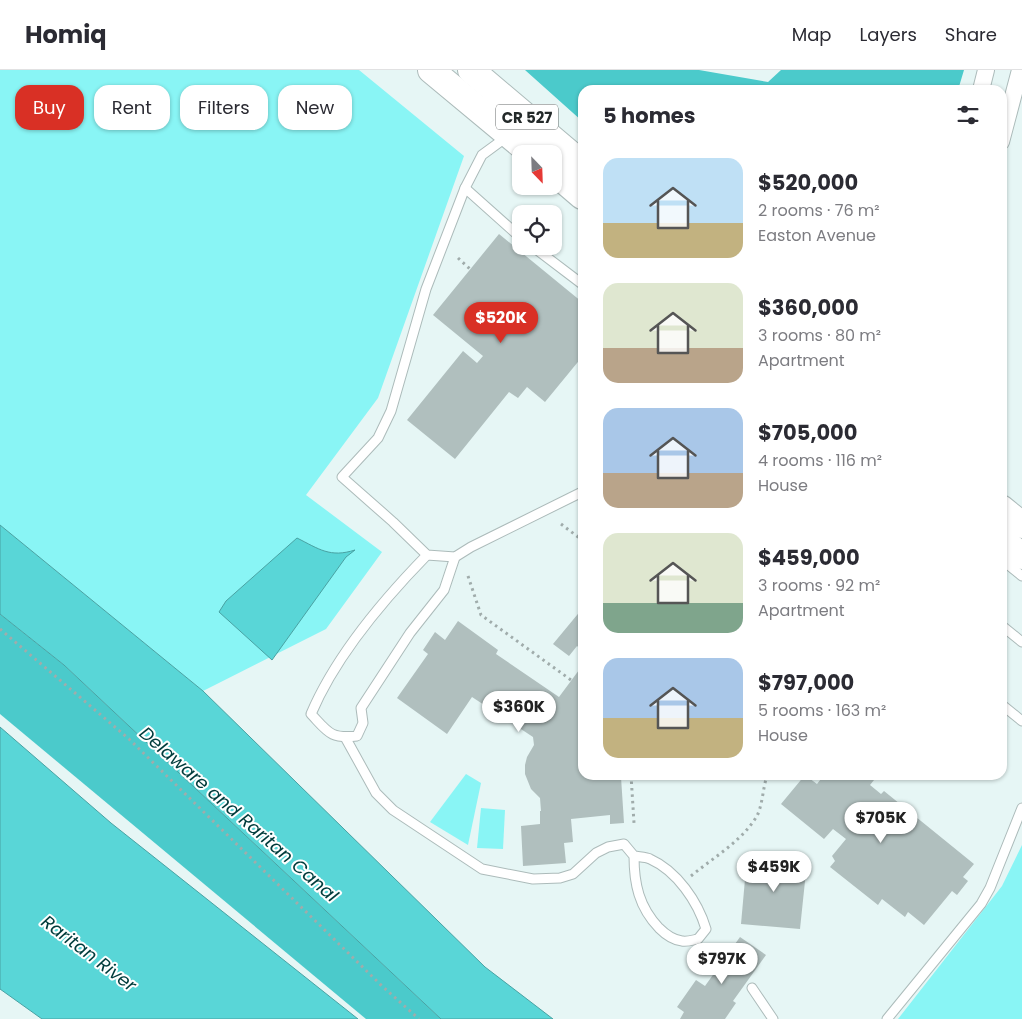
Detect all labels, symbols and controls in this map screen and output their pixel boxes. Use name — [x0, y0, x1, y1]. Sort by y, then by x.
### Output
text: Homiq — [25, 18, 107, 51]
text: Map — [792, 22, 832, 47]
text: Layers — [860, 22, 917, 47]
text: Share — [945, 22, 997, 47]
chip: Buy — [15, 85, 84, 130]
chip: Rent — [94, 85, 170, 130]
chip: Filters — [180, 85, 268, 130]
chip: New — [278, 85, 352, 130]
text: 5 homes — [603, 101, 696, 130]
icon: filters — [954, 101, 982, 129]
road number: CR 527 — [496, 104, 558, 130]
north arrow — [512, 145, 562, 195]
map controls — [512, 145, 562, 255]
text: $520,000 — [758, 168, 858, 197]
icon: home — [643, 178, 703, 238]
text: 2 rooms · 76 m² — [758, 199, 880, 222]
button: locate — [512, 205, 562, 255]
text: Easton Avenue — [758, 224, 876, 247]
text: $360,000 — [758, 293, 859, 322]
pin: $520K — [466, 302, 536, 344]
icon: home — [643, 303, 703, 363]
text: $520K — [475, 306, 527, 329]
text: 3 rooms · 80 m² — [758, 324, 881, 347]
text: Apartment — [758, 349, 845, 372]
text: $705,000 — [758, 418, 858, 447]
icon: home — [643, 428, 703, 488]
text: 4 rooms · 116 m² — [758, 449, 882, 472]
text: House — [758, 474, 808, 497]
text: $459,000 — [758, 543, 860, 572]
icon: home — [643, 553, 703, 613]
text: 3 rooms · 92 m² — [758, 574, 880, 597]
text: Apartment — [758, 599, 845, 622]
text: $797,000 — [758, 668, 854, 697]
icon: home — [643, 678, 703, 738]
pin: $360K — [484, 690, 554, 733]
text: $360K — [493, 695, 545, 718]
text: 5 rooms · 163 m² — [758, 699, 886, 722]
water label: Delaware and Raritan Canal — [134, 721, 344, 908]
text: House — [758, 724, 808, 747]
pin: $705K — [846, 802, 916, 844]
text: $705K — [855, 806, 907, 829]
pin: $459K — [739, 850, 809, 893]
text: $459K — [748, 855, 800, 878]
water label: Raritan River — [36, 909, 143, 998]
pin: $797K — [687, 942, 757, 985]
text: $797K — [698, 947, 746, 970]

